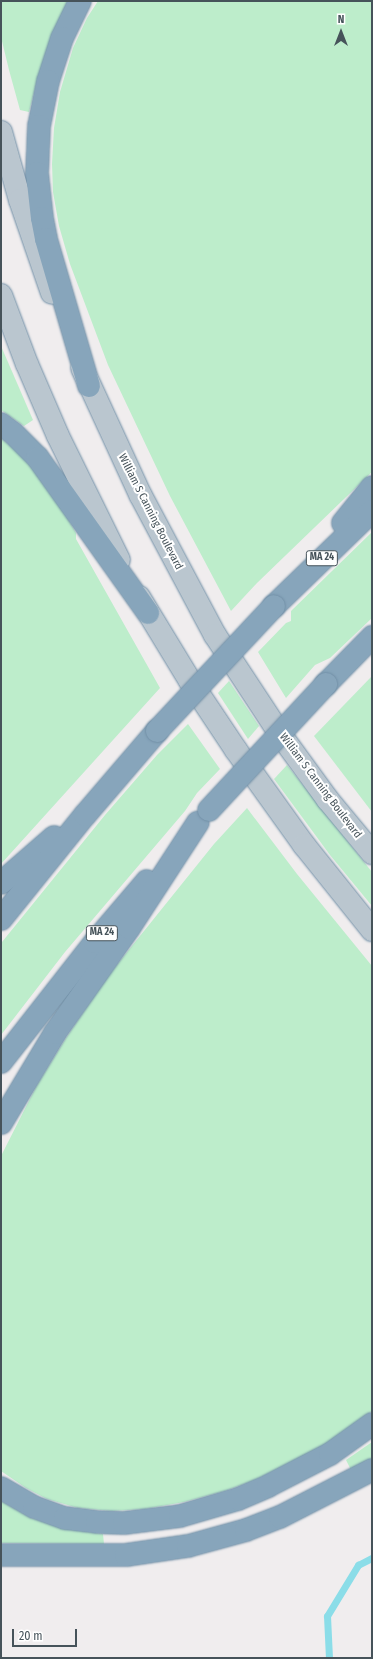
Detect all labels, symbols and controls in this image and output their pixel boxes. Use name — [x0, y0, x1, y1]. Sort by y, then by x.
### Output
north arrow — [321, 12, 361, 52]
text: N — [338, 13, 344, 26]
street label: William S Canning Boulevard — [115, 452, 185, 572]
road number: MA 24 — [305, 550, 339, 566]
street label: William S Canning Boulevard — [276, 731, 364, 841]
road number: MA 24 — [85, 925, 119, 941]
scale bar — [14, 1621, 79, 1647]
text: 20 m — [19, 1629, 43, 1643]

